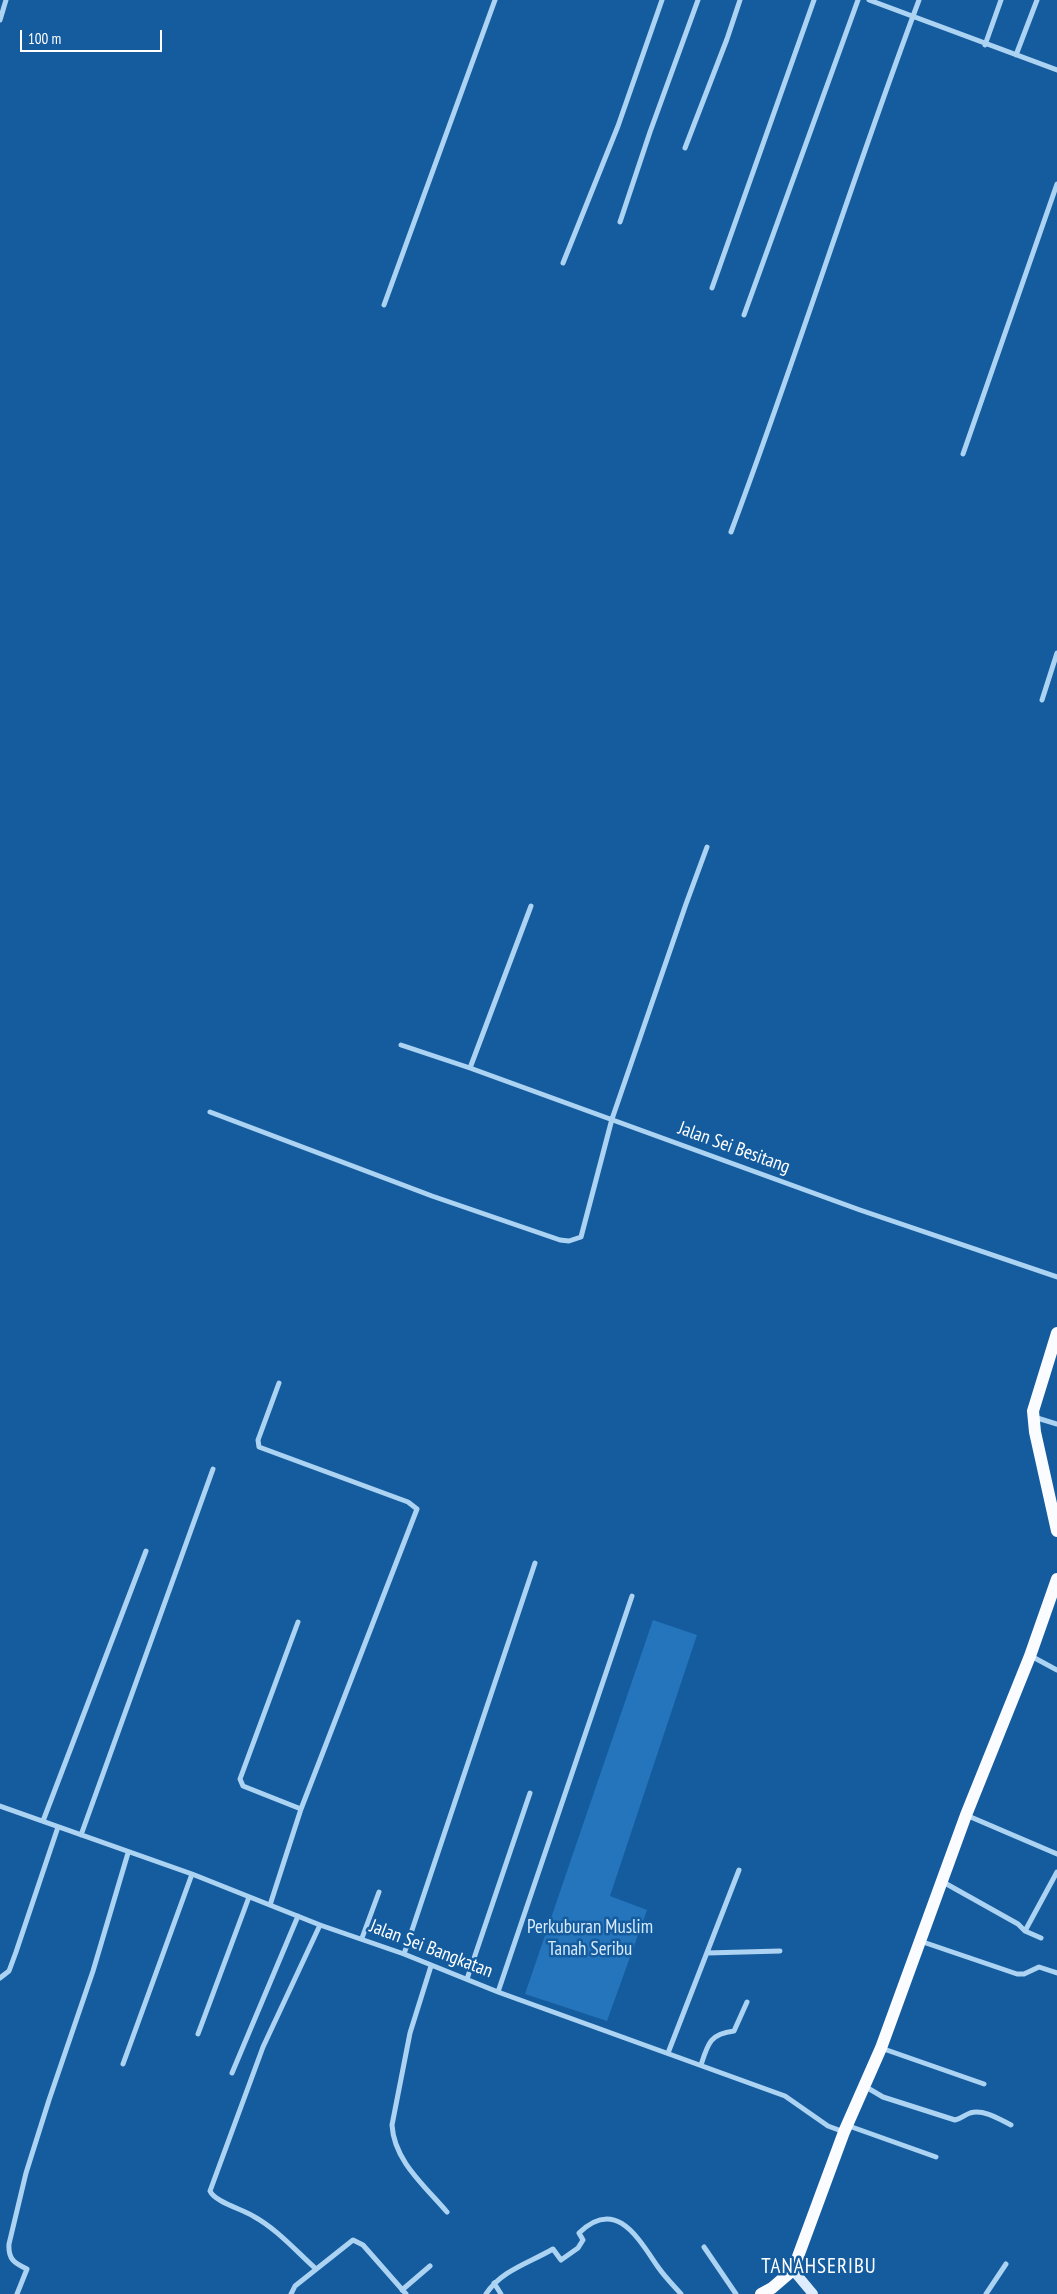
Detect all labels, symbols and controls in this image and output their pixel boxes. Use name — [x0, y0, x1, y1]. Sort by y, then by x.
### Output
scale bar — [22, 20, 165, 52]
text: 100 m — [28, 29, 61, 48]
street label: Jalan Sei Besitang — [675, 1117, 793, 1179]
street label: Jalan Sei Bangkatan — [366, 1915, 496, 1983]
park label: Perkuburan Muslim Tanah Seribu — [527, 1917, 653, 1961]
district label: TANAHSERIBU — [760, 2254, 878, 2280]

